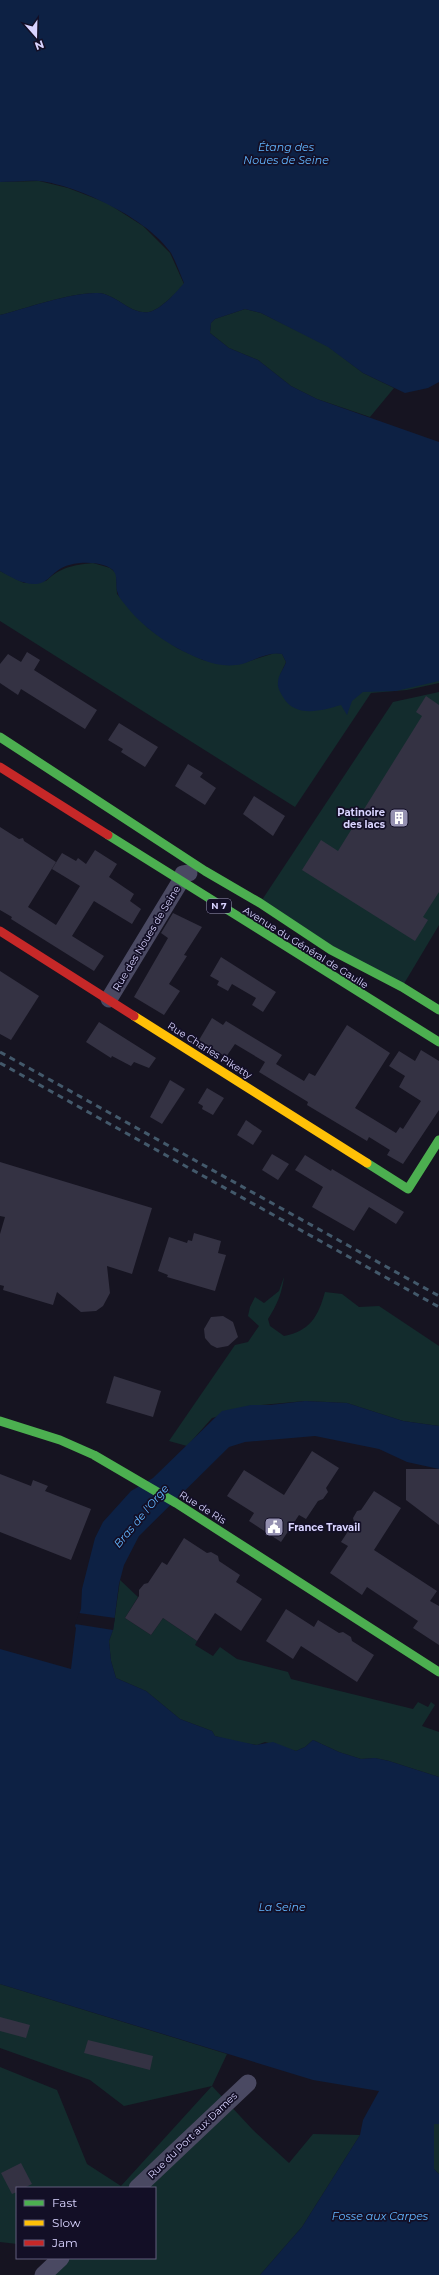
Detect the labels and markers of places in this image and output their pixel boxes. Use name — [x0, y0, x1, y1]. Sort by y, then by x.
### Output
place label: Patinoire des lacs — [337, 806, 386, 831]
building icon: Patinoire des lacs — [388, 807, 410, 829]
public building icon: France Travail — [263, 1516, 285, 1538]
place label: France Travail — [288, 1521, 360, 1534]

